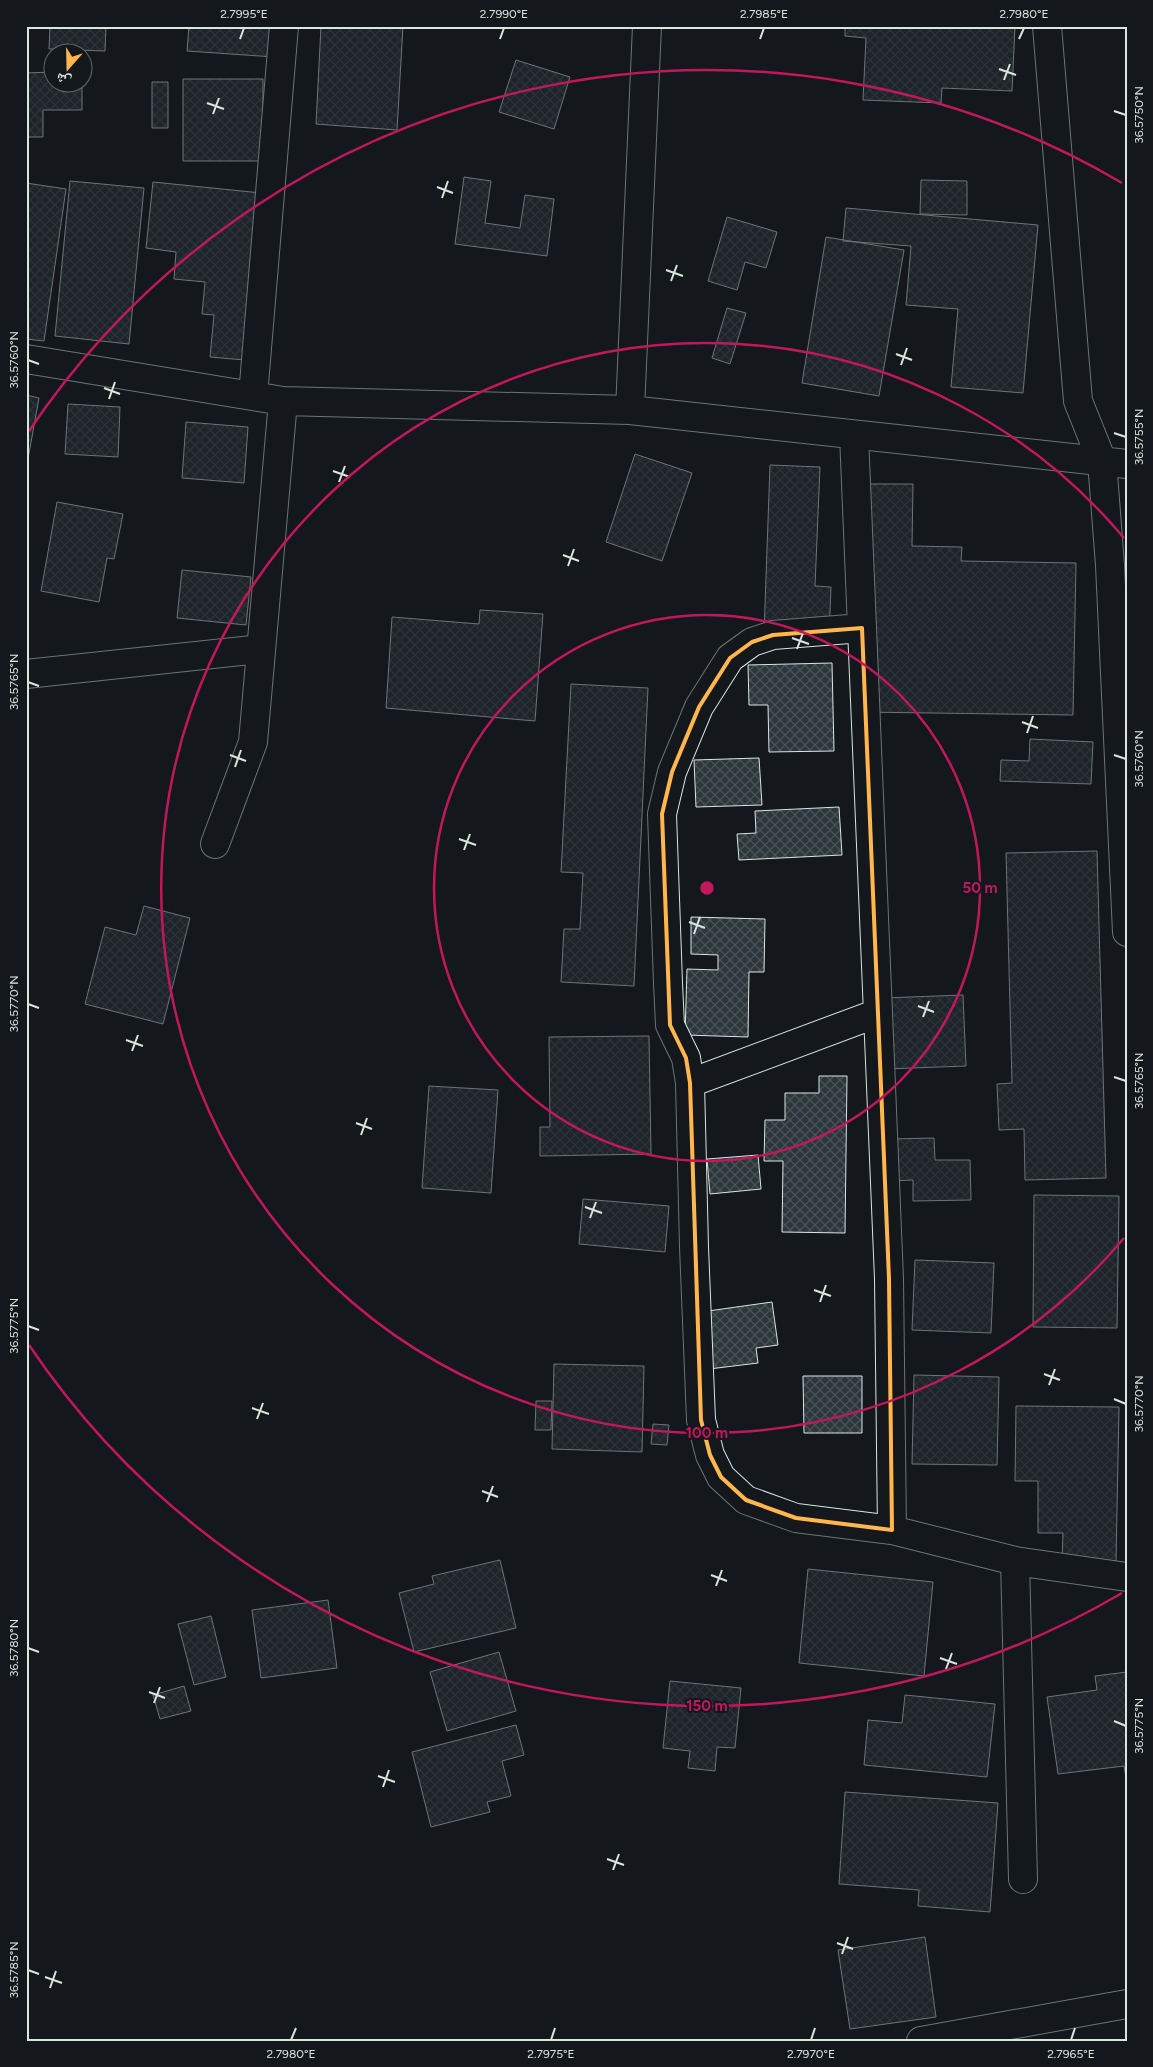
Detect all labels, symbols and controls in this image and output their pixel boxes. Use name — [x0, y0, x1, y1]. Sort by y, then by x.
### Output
text: 2.7995°E — [220, 7, 268, 21]
text: 2.7990°E — [480, 7, 528, 21]
text: 2.7985°E — [740, 7, 788, 21]
text: 2.7980°E — [999, 7, 1049, 21]
north arrow — [42, 42, 92, 92]
text: ش — [54, 69, 74, 90]
text: 36.5750°N — [1132, 86, 1146, 144]
text: 36.5760°N — [7, 331, 21, 389]
text: 36.5755°N — [1132, 409, 1146, 465]
text: 36.5765°N — [7, 654, 21, 710]
text: 36.5760°N — [1132, 730, 1146, 788]
centre of rings — [698, 879, 716, 897]
text: 50 m — [962, 879, 998, 897]
text: 36.5770°N — [7, 975, 21, 1033]
text: 36.5765°N — [1132, 1053, 1146, 1109]
text: 36.5775°N — [7, 1298, 21, 1354]
text: 36.5770°N — [1132, 1375, 1146, 1433]
text: 100 m — [686, 1424, 728, 1442]
text: 36.5780°N — [7, 1619, 21, 1677]
text: 150 m — [686, 1697, 728, 1715]
text: 36.5775°N — [1132, 1698, 1146, 1754]
text: 36.5785°N — [7, 1941, 21, 1999]
text: 2.7980°E — [266, 2047, 316, 2061]
text: 2.7975°E — [527, 2047, 575, 2061]
text: 2.7970°E — [787, 2047, 835, 2061]
text: 2.7965°E — [1047, 2047, 1095, 2061]

